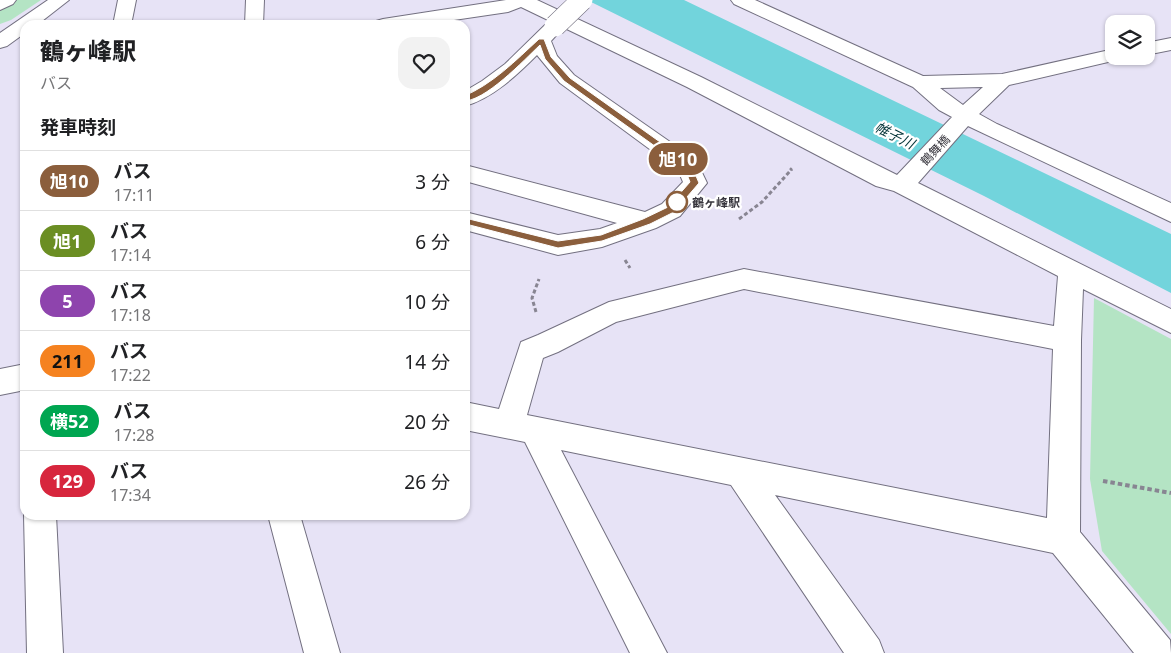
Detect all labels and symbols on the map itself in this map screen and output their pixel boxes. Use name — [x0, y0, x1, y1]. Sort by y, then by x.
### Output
water label: 帷子川 — [872, 117, 920, 154]
street label: 鶴舞橋 — [917, 131, 953, 169]
line badge: 旭10 — [649, 143, 707, 175]
marker: 鶴ヶ峰駅 — [666, 191, 688, 213]
place label: 鶴ヶ峰駅 — [692, 194, 740, 211]

